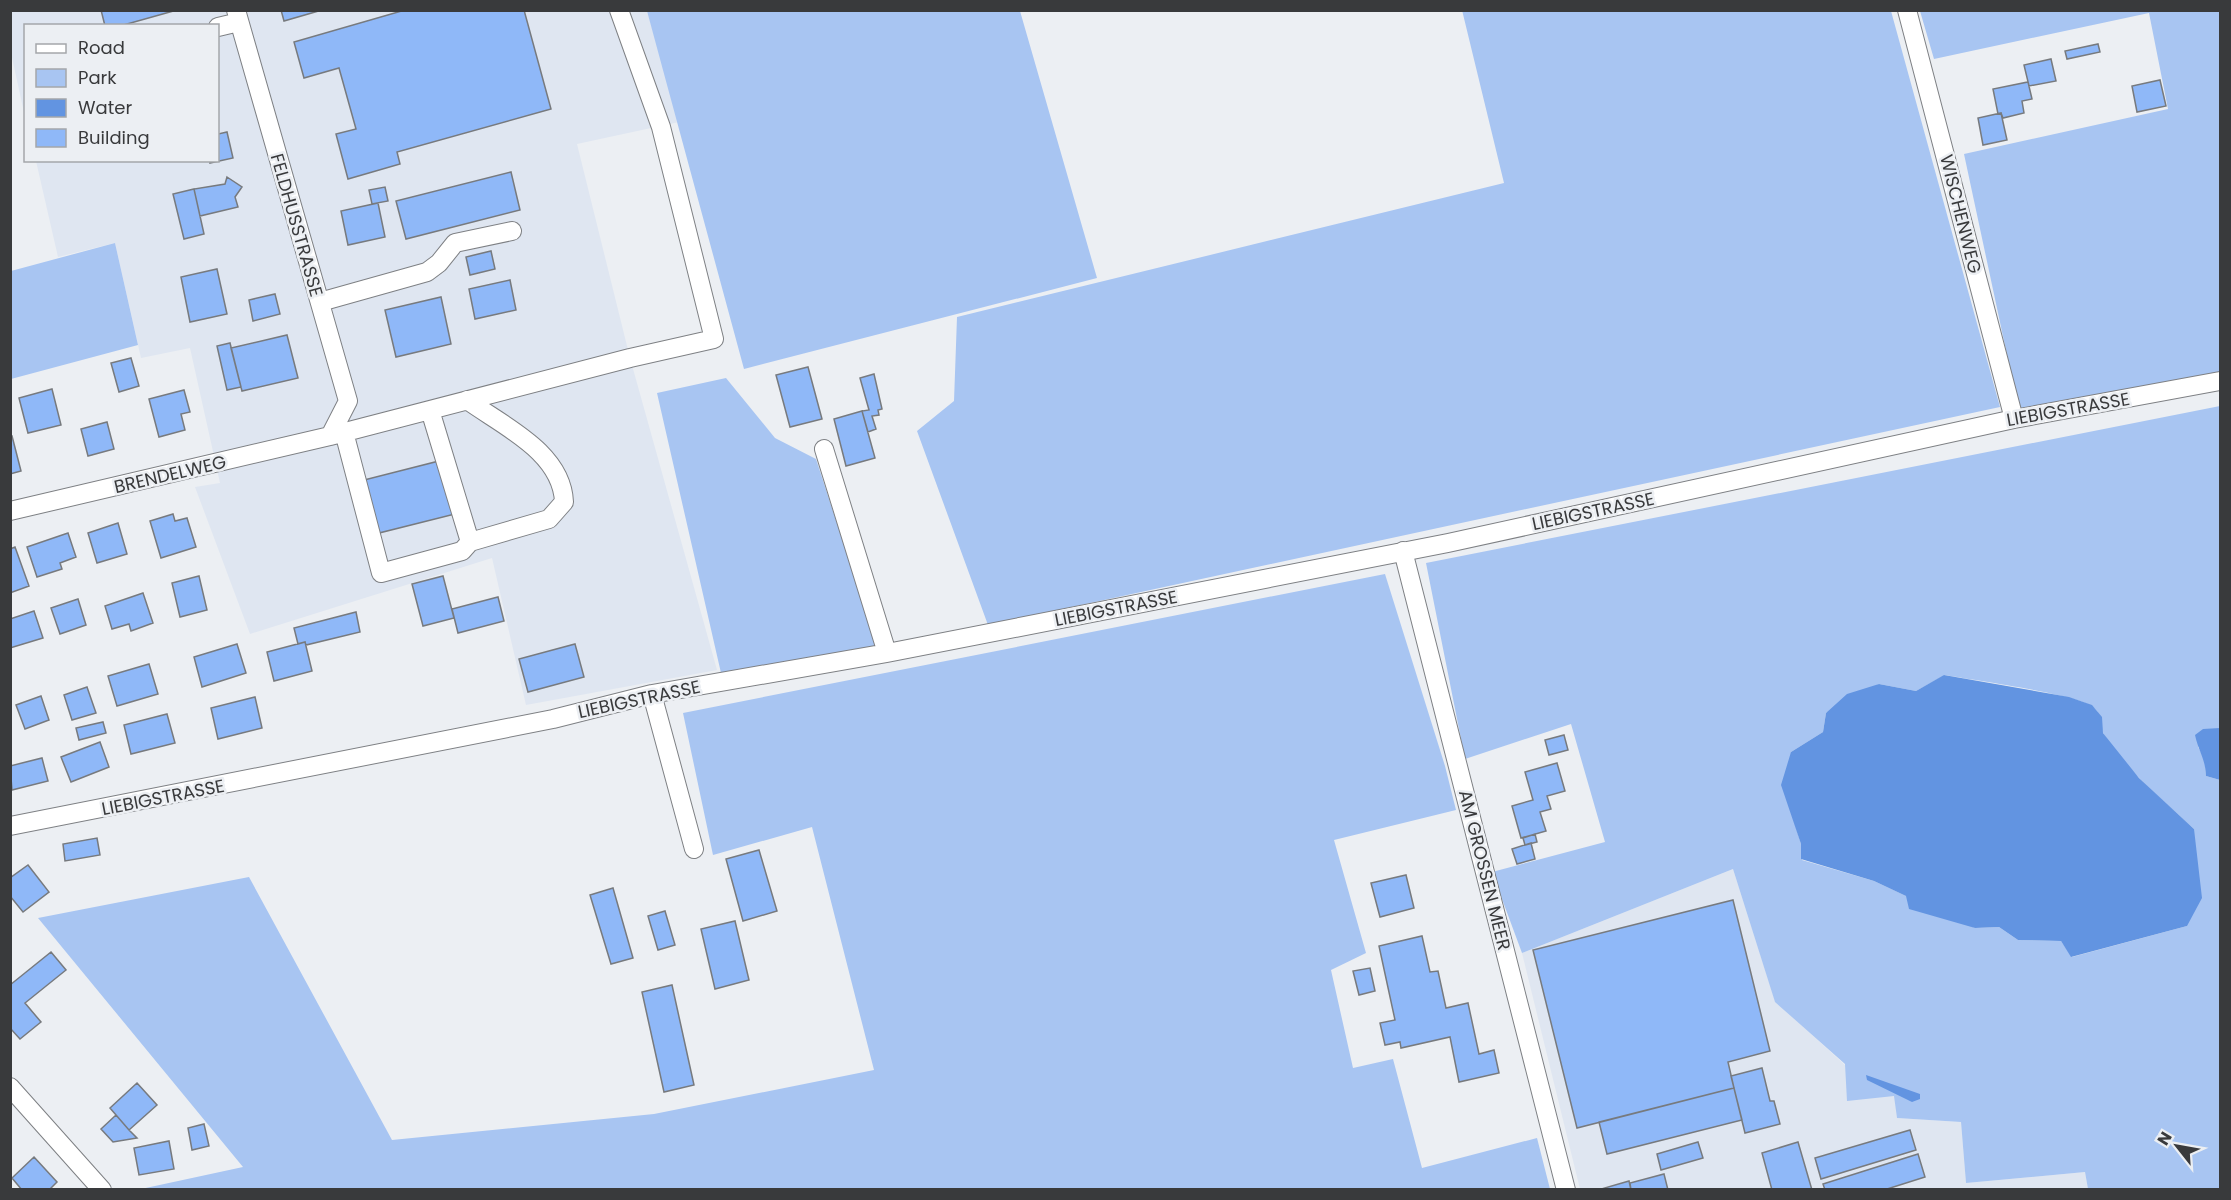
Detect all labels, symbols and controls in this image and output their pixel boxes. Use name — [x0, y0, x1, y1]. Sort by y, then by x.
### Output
legend — [24, 24, 219, 162]
text: Road — [78, 35, 125, 60]
text: Park — [78, 65, 117, 90]
text: Water — [78, 95, 132, 120]
text: Building — [78, 125, 150, 150]
street label: FELDHUSSTRASSE — [265, 151, 329, 299]
street label: WISCHENWEG — [1934, 152, 1988, 276]
street label: LIEBIGSTRASSE — [2004, 386, 2132, 432]
street label: BRENDELWEG — [111, 449, 229, 499]
street label: LIEBIGSTRASSE — [1529, 486, 1657, 536]
street label: LIEBIGSTRASSE — [1052, 584, 1180, 632]
street label: LIEBIGSTRASSE — [575, 674, 703, 724]
street label: LIEBIGSTRASSE — [99, 773, 227, 821]
street label: AM GROSSEN MEER — [1453, 787, 1517, 953]
north arrow — [2147, 1116, 2207, 1176]
text: N — [2152, 1127, 2178, 1150]

